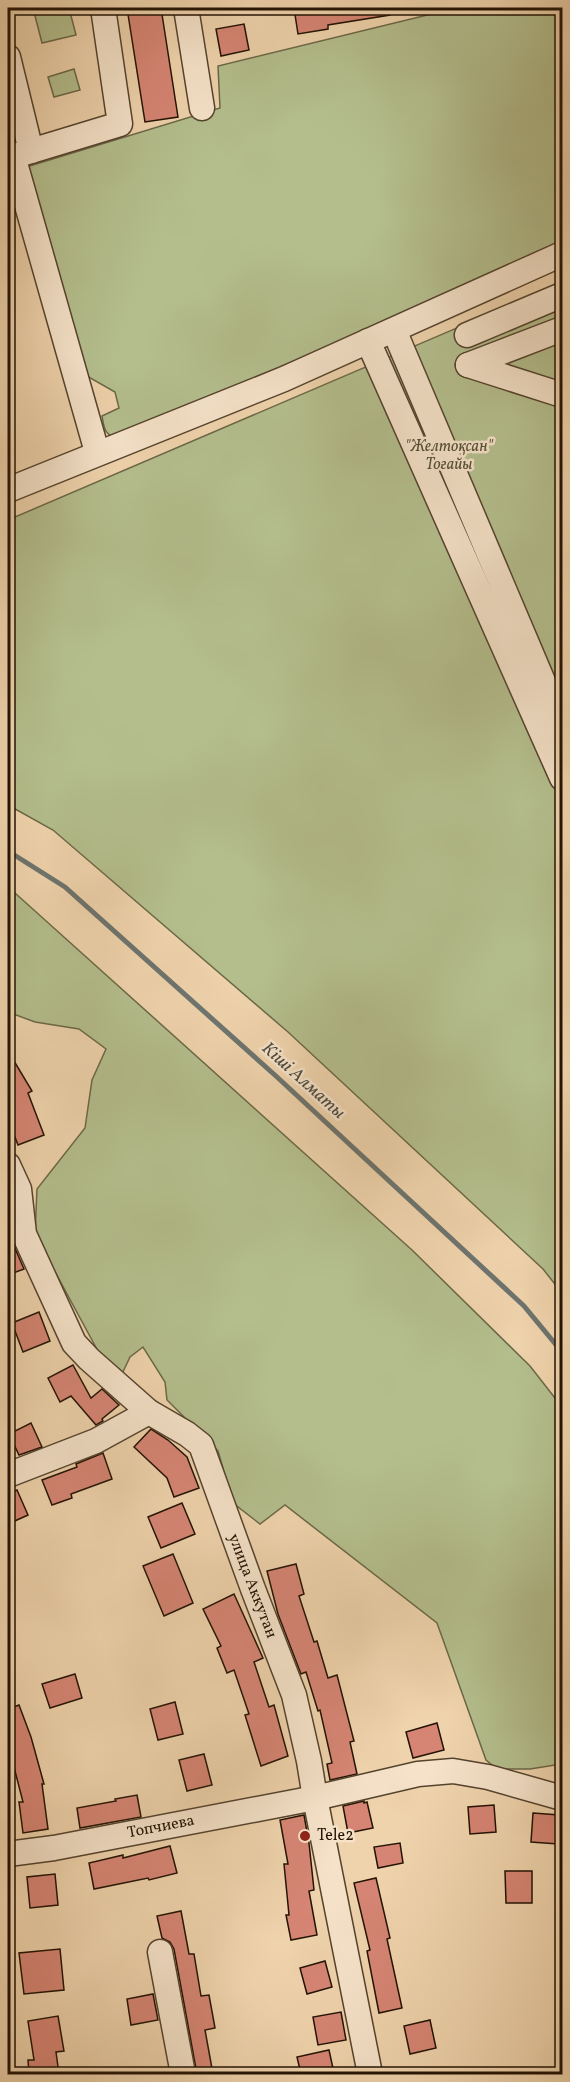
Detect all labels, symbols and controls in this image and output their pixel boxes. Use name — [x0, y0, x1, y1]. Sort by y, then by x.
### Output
park label: "Желтоқсан" Тоғайы — [405, 436, 494, 476]
water label: Кіші Алматы — [256, 1037, 350, 1125]
street label: улица Аккутан — [222, 1530, 282, 1642]
street label: Топчиева — [125, 1810, 197, 1844]
place label: Tele2 — [317, 1825, 354, 1847]
marker: Tele2 — [298, 1829, 312, 1843]

